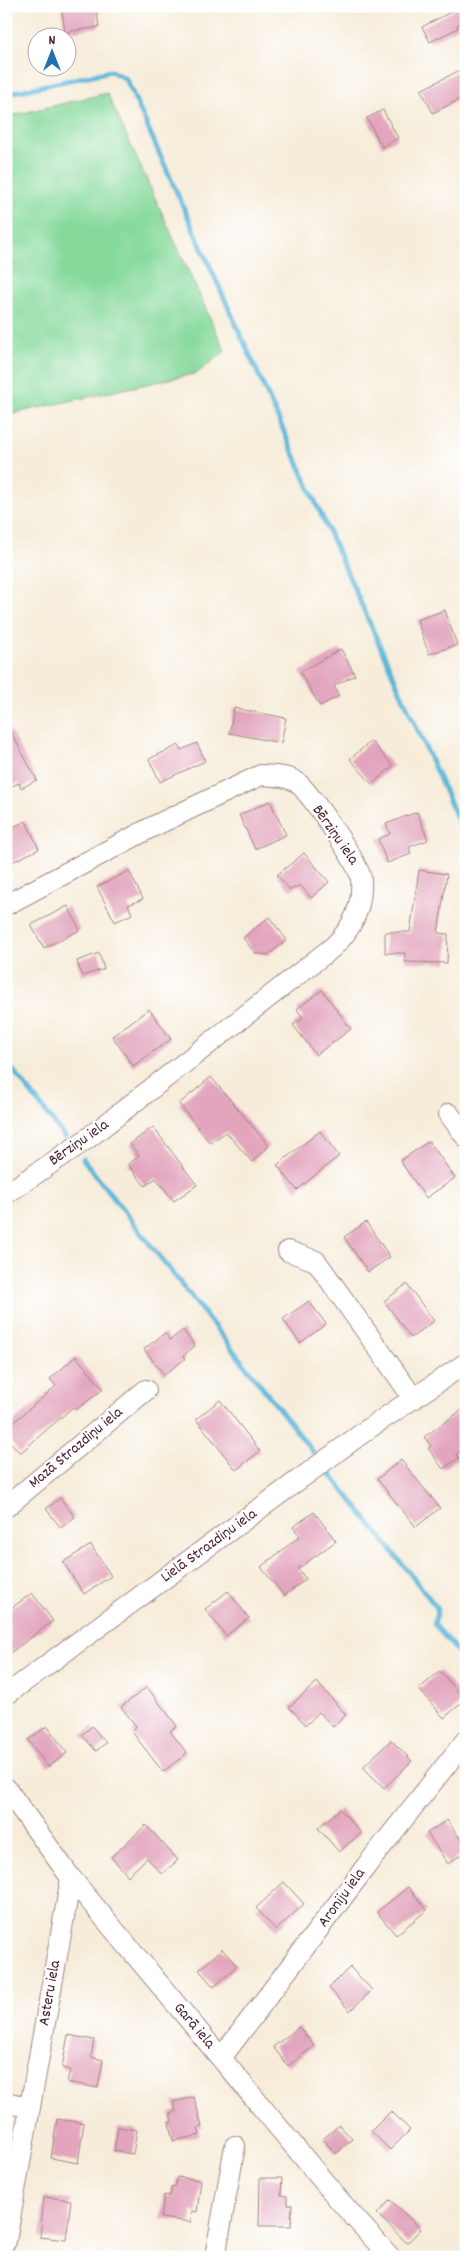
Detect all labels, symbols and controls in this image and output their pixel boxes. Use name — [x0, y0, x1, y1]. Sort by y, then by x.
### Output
north arrow — [28, 28, 78, 78]
text: N — [49, 31, 56, 51]
street label: Bērziņu iela — [306, 800, 364, 870]
street label: Bērziņu iela — [44, 1114, 114, 1172]
street label: Mazā Strazdiņu iela — [24, 1401, 128, 1494]
street label: Lielā Strazdiņu iela — [156, 1503, 262, 1589]
street label: Aroniju iela — [313, 1863, 372, 1932]
street label: Asteru iela — [33, 1958, 67, 2028]
street label: Garā iela — [168, 1998, 221, 2055]

